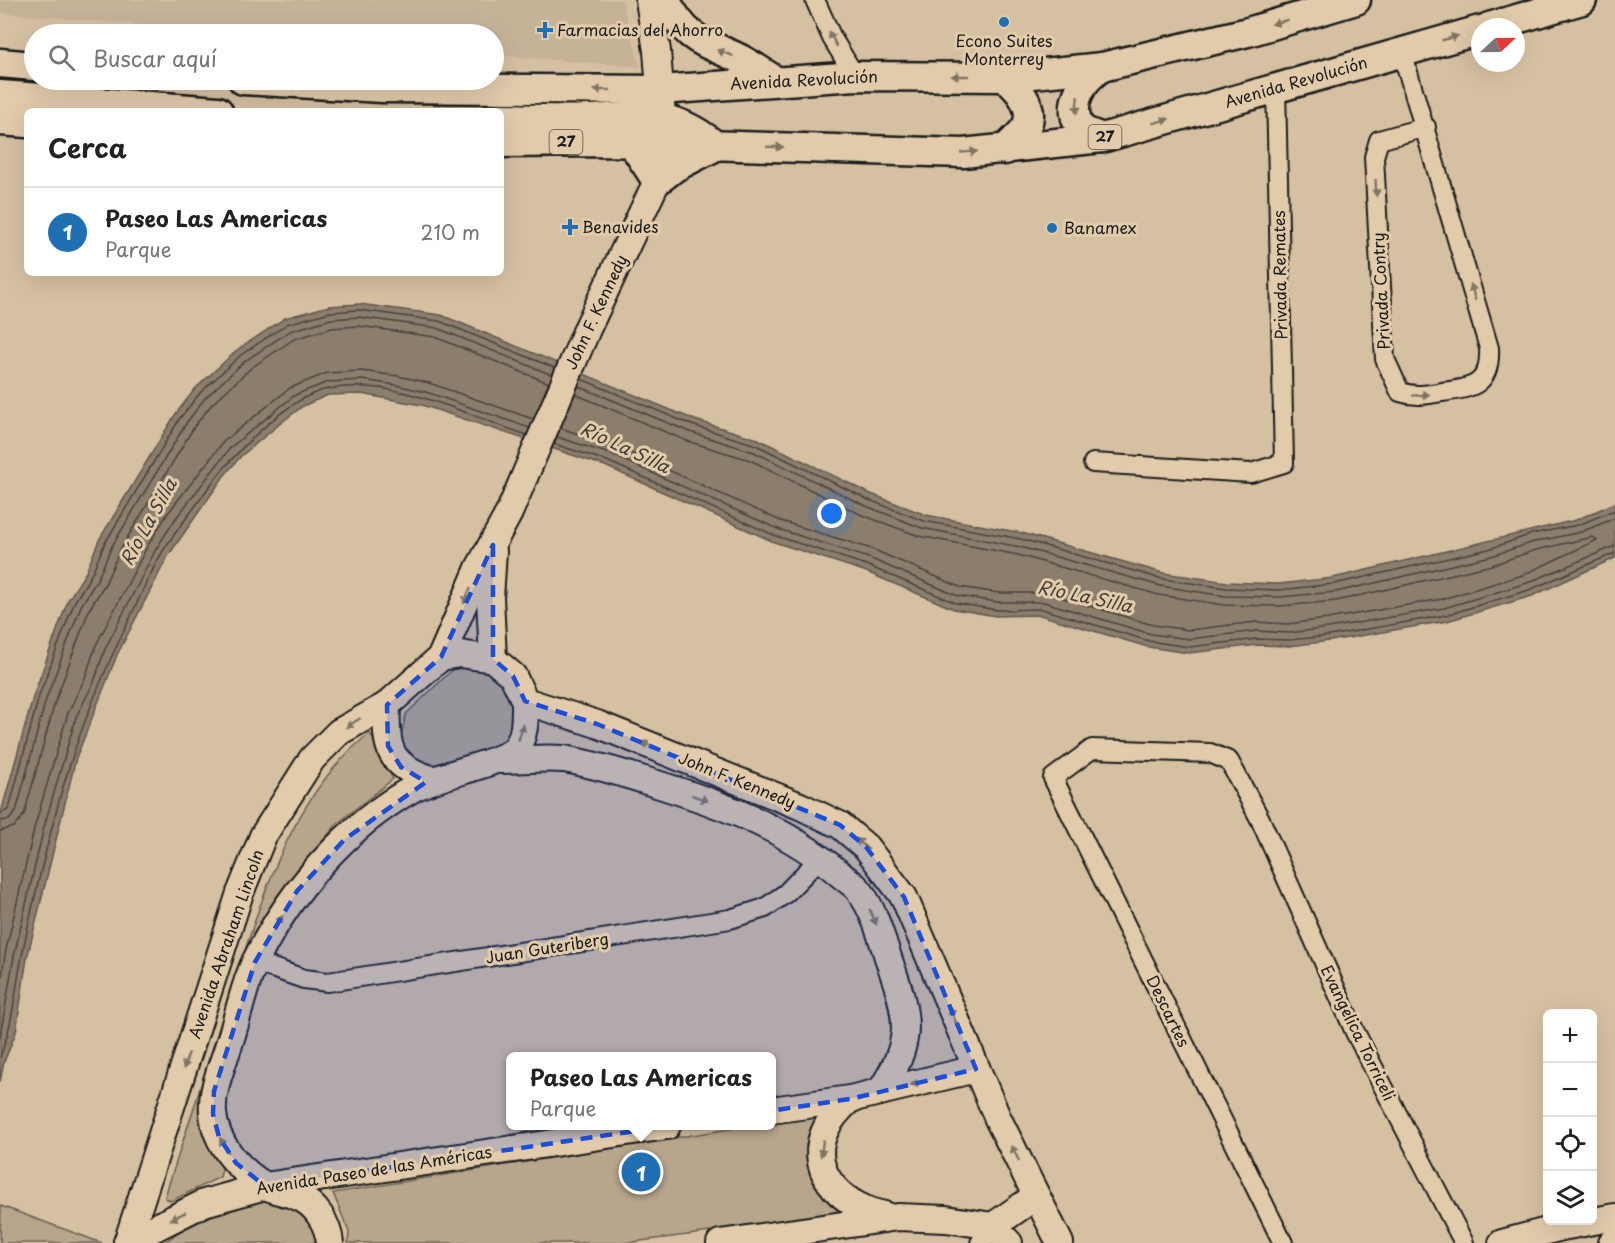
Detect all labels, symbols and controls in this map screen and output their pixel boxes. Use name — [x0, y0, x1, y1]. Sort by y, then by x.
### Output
marker: Econo Suites Monterrey — [997, 15, 1011, 29]
place label: Farmacias del Ahorro — [557, 17, 723, 41]
one-way arrow — [1271, 18, 1289, 27]
north arrow — [1471, 18, 1525, 72]
marker: Farmacias del Ahorro — [538, 23, 552, 37]
search box — [24, 24, 504, 90]
place label: Econo Suites Monterrey — [955, 28, 1053, 70]
one-way arrow — [828, 30, 838, 47]
one-way arrow — [1440, 33, 1459, 43]
icon: search — [45, 41, 78, 74]
text: Buscar aquí — [93, 41, 217, 74]
one-way arrow — [716, 48, 734, 58]
street label: Avenida Revolución — [1221, 49, 1370, 113]
street label: Avenida Revolución — [730, 63, 878, 95]
one-way arrow — [951, 71, 970, 81]
one-way arrow — [592, 85, 611, 94]
one-way arrow — [1072, 96, 1081, 115]
one-way arrow — [1152, 116, 1170, 125]
road number: 27 — [1088, 125, 1122, 149]
text: Cerca — [48, 128, 127, 167]
road number: 27 — [550, 130, 582, 154]
one-way arrow — [765, 143, 784, 152]
one-way arrow — [960, 148, 979, 157]
one-way arrow — [1371, 179, 1380, 198]
text: Paseo Las Americas — [105, 201, 327, 234]
street label: Privada Remates — [1266, 210, 1292, 340]
place label: Benavides — [582, 214, 659, 238]
place label: Banamex — [1064, 215, 1136, 239]
text: 1 — [63, 217, 72, 247]
text: 210 m — [421, 217, 480, 247]
marker: Benavides — [563, 220, 577, 234]
marker: Banamex — [1045, 221, 1059, 235]
street label: Privada Contry — [1365, 232, 1395, 350]
text: Parque — [105, 234, 172, 264]
street label: John F. Kennedy — [558, 250, 632, 373]
one-way arrow — [1468, 282, 1477, 300]
one-way arrow — [1412, 390, 1431, 400]
water label: Río La Silla — [576, 414, 676, 480]
water label: Río La Silla — [113, 472, 183, 570]
your location — [817, 499, 846, 528]
water label: Río La Silla — [1036, 572, 1136, 619]
one-way arrow — [462, 588, 472, 606]
one-way arrow — [345, 718, 361, 729]
one-way arrow — [517, 723, 526, 741]
one-way arrow — [640, 740, 658, 749]
street label: John F. Kennedy — [675, 745, 800, 814]
one-way arrow — [691, 793, 709, 803]
one-way arrow — [856, 838, 870, 852]
street label: Avenida Abraham Lincoln — [181, 846, 269, 1041]
one-way arrow — [869, 908, 878, 926]
one-way arrow — [272, 915, 283, 931]
street label: Juan Guteriberg — [484, 925, 610, 969]
street label: Evangelica Torriceli — [1316, 961, 1402, 1104]
street label: Descartes — [1141, 971, 1197, 1051]
one-way arrow — [948, 1005, 958, 1023]
map controls — [1543, 1009, 1597, 1225]
button: + — [1543, 1009, 1597, 1063]
one-way arrow — [181, 1052, 190, 1070]
popup — [506, 1052, 776, 1130]
text: Paseo Las Americas — [530, 1060, 752, 1093]
button: − — [1543, 1063, 1597, 1117]
one-way arrow — [910, 1078, 928, 1088]
text: Parque — [530, 1093, 596, 1123]
button: locate — [1543, 1117, 1597, 1171]
one-way arrow — [219, 1137, 230, 1153]
street label: Avenida Paseo de las Américas — [254, 1139, 493, 1199]
one-way arrow — [817, 1139, 826, 1158]
one-way arrow — [1011, 1145, 1020, 1162]
pin: 1 — [622, 1150, 660, 1194]
button: layers — [1543, 1171, 1597, 1225]
one-way arrow — [169, 1211, 186, 1220]

